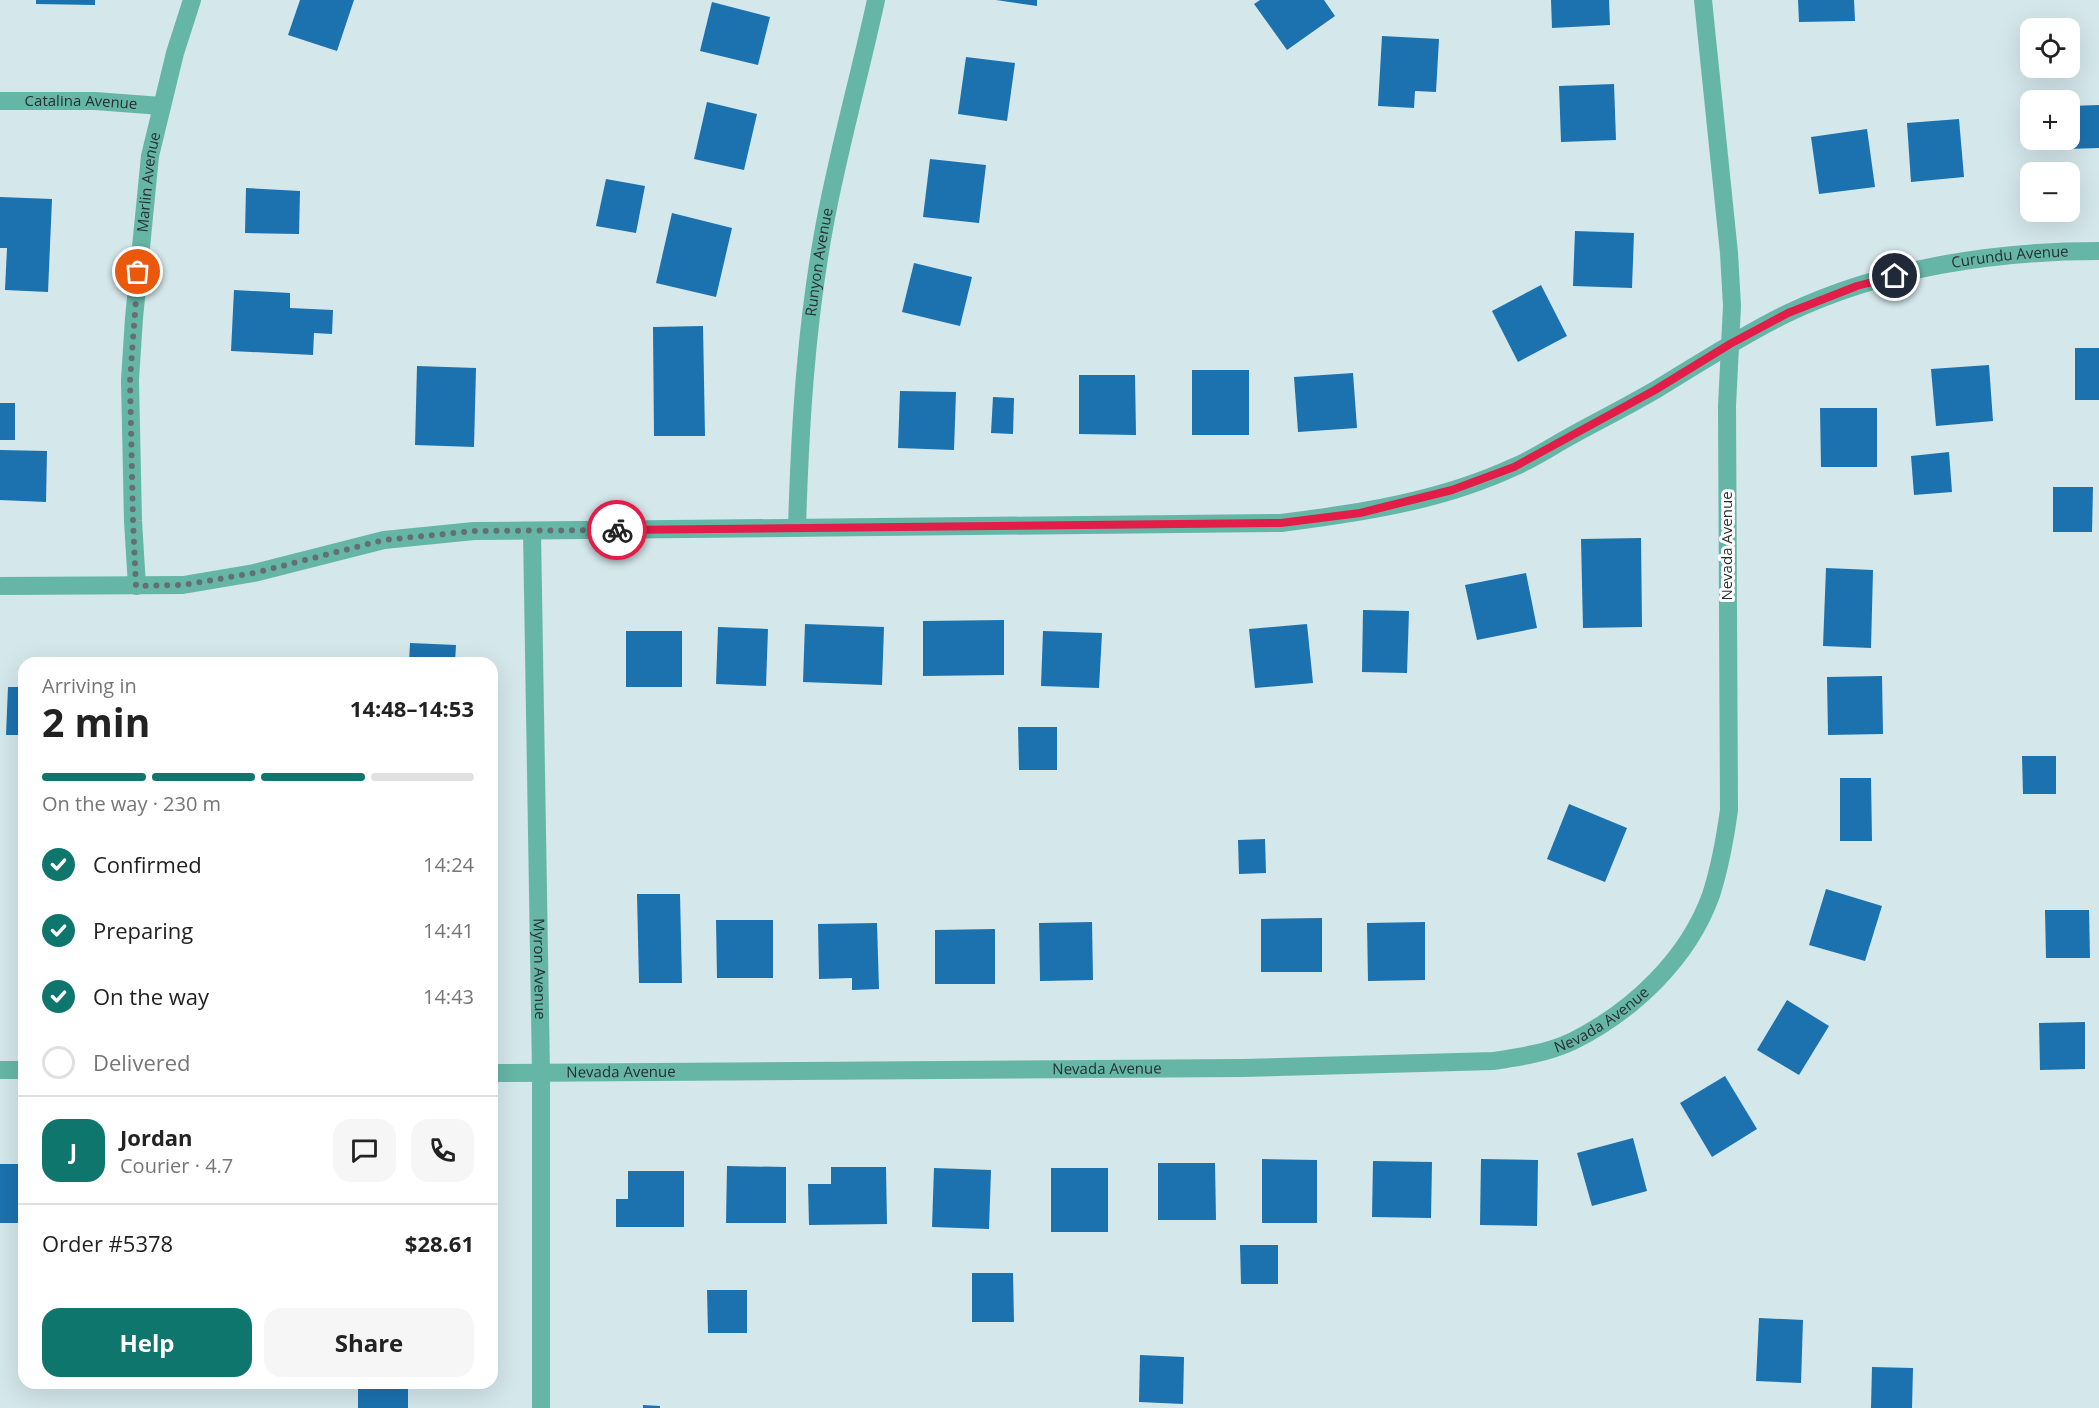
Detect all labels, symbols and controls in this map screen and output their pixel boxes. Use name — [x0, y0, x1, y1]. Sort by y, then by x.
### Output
map controls — [2020, 18, 2080, 222]
button: locate — [2020, 18, 2080, 78]
street label: Catalina Avenue — [25, 90, 138, 113]
button: + — [2020, 90, 2080, 150]
street label: Marlin Avenue — [132, 130, 165, 233]
button: − — [2020, 162, 2080, 222]
street label: Runyon Avenue — [800, 206, 837, 317]
street label: Curundu Avenue — [1950, 240, 2069, 272]
pin — [112, 246, 163, 297]
pin — [1869, 250, 1920, 301]
icon: bag — [121, 255, 154, 288]
icon: home — [1878, 259, 1911, 292]
street label: Nevada Avenue — [1716, 491, 1736, 601]
courier — [587, 500, 647, 560]
icon: bike — [601, 514, 634, 547]
text: Arriving in — [42, 672, 137, 699]
text: 14:48–14:53 — [350, 693, 474, 723]
text: 2 min — [42, 695, 150, 748]
text: On the way · 230 m — [42, 790, 221, 817]
icon: check — [42, 848, 75, 881]
text: Confirmed — [93, 849, 202, 879]
text: 14:24 — [423, 851, 474, 878]
icon: check — [42, 914, 75, 947]
text: Preparing — [93, 915, 193, 945]
text: 14:41 — [423, 917, 474, 944]
street label: Myron Avenue — [529, 918, 551, 1020]
icon: check — [42, 980, 75, 1013]
text: On the way — [93, 981, 209, 1011]
street label: Nevada Avenue — [1551, 982, 1653, 1057]
text: 14:43 — [423, 983, 474, 1010]
text: Delivered — [93, 1047, 191, 1077]
street label: Nevada Avenue — [1052, 1058, 1162, 1078]
street label: Nevada Avenue — [566, 1061, 676, 1082]
button: chat — [333, 1119, 396, 1182]
button: phone — [411, 1119, 474, 1182]
text: Jordan — [120, 1122, 193, 1152]
text: J — [70, 1135, 77, 1165]
text: Courier · 4.7 — [120, 1152, 233, 1179]
text: Order #5378 — [42, 1228, 173, 1258]
text: $28.61 — [405, 1228, 474, 1258]
button: Help — [42, 1308, 252, 1377]
button: Share — [264, 1308, 474, 1377]

